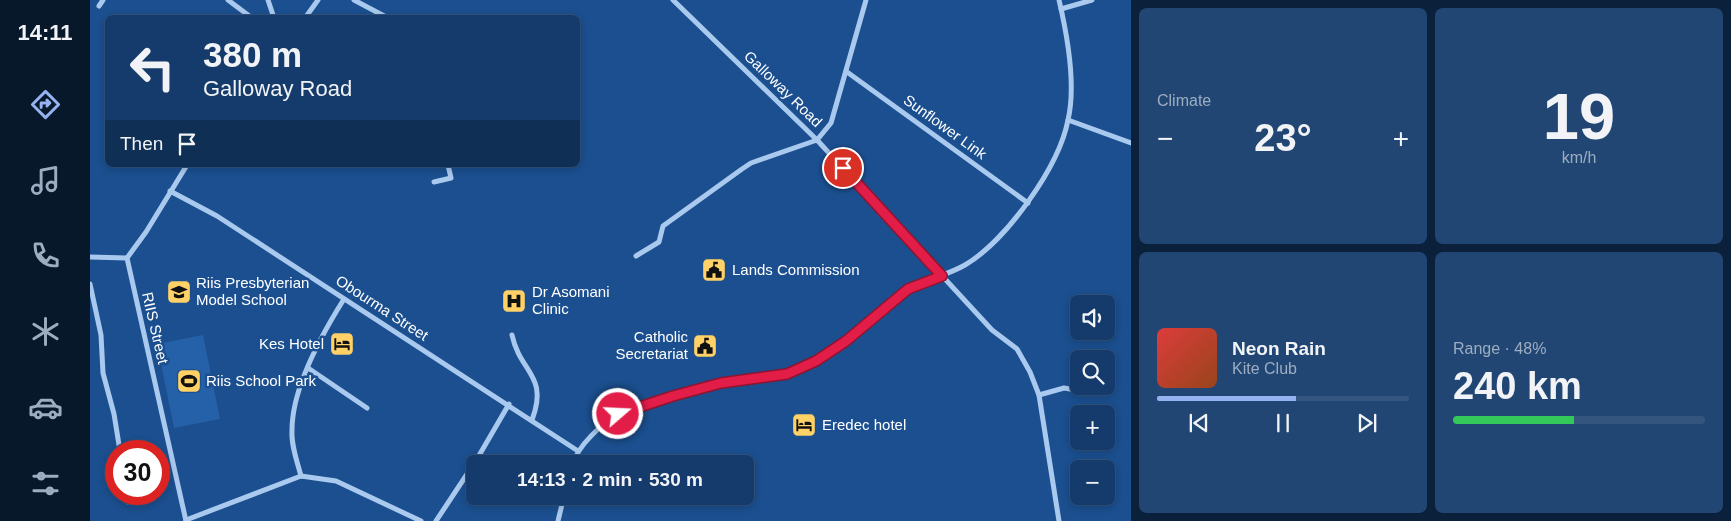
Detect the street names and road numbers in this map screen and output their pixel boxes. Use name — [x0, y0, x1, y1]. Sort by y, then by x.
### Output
street label: Galloway Road — [741, 47, 826, 130]
street label: Sunflower Link — [900, 91, 990, 163]
street label: Obourma Street — [333, 271, 432, 344]
street label: RIIS Street — [139, 290, 172, 366]

